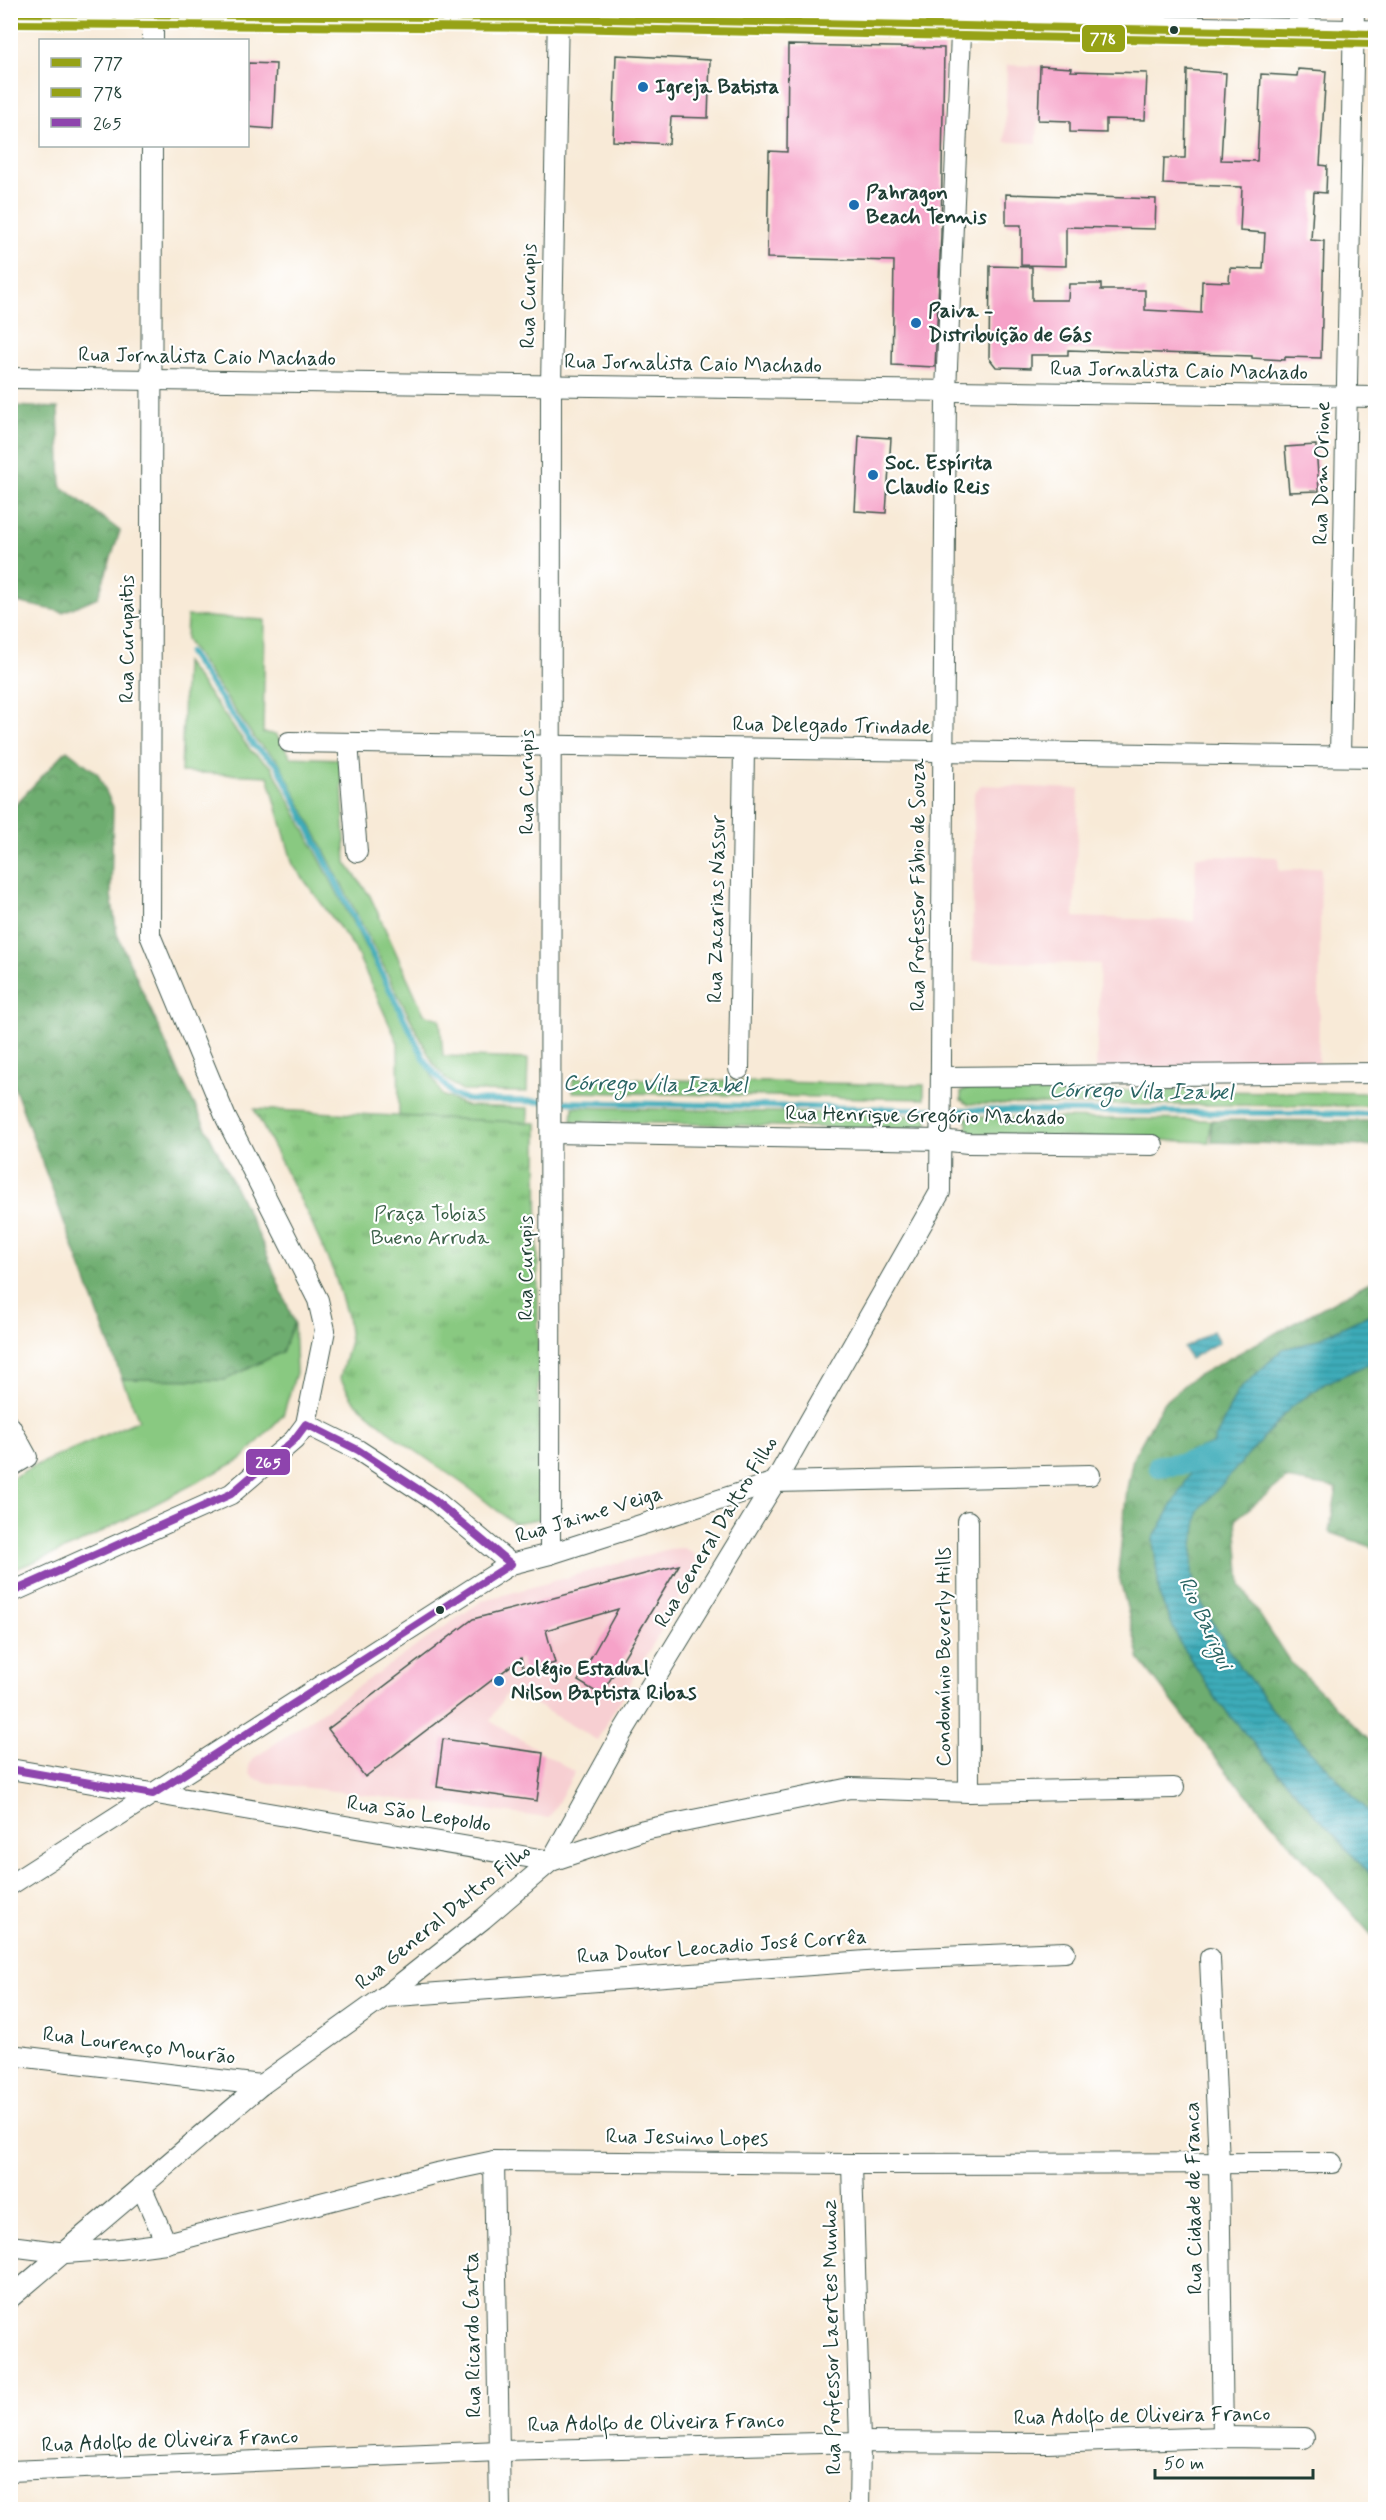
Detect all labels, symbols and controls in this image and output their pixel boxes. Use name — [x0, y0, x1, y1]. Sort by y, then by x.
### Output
line badge: 778 — [1081, 24, 1126, 53]
unlabelled marker — [1168, 24, 1180, 36]
text: 778 — [1090, 29, 1116, 50]
legend — [39, 39, 249, 147]
text: 777 — [93, 52, 123, 76]
place label: Igreja Batista — [655, 73, 779, 101]
marker: Igreja Batista — [636, 80, 650, 94]
text: 778 — [93, 82, 123, 106]
text: 265 — [93, 112, 122, 136]
place label: Pahragon Beach Tennis — [866, 179, 987, 231]
marker: Pahragon Beach Tennis — [847, 198, 861, 212]
street label: Rua Curupis — [514, 243, 544, 349]
place label: Paiva - Distribuição de Gás — [928, 297, 1092, 349]
marker: Paiva - Distribuição de Gás — [909, 316, 923, 330]
street label: Rua Jornalista Caio Machado — [78, 341, 336, 373]
street label: Rua Jornalista Caio Machado — [564, 348, 822, 380]
street label: Rua Jornalista Caio Machado — [1050, 355, 1308, 387]
street label: Rua Dom Orione — [1307, 401, 1337, 545]
place label: Soc. Espírita Claudio Reis — [885, 449, 992, 501]
marker: Soc. Espírita Claudio Reis — [866, 468, 880, 482]
street label: Rua Curupaitis — [113, 575, 141, 703]
street label: Rua Delegado Trindade — [732, 710, 932, 743]
street label: Rua Curupis — [513, 729, 541, 835]
street label: Rua Professor Fábio de Souza — [904, 758, 932, 1012]
street label: Rua Zacarias Nassur — [701, 814, 733, 1003]
water label: Córrego Vila Izabel — [562, 1069, 749, 1103]
water label: Córrego Vila Izabel — [1048, 1076, 1235, 1110]
street label: Rua Henrique Gregório Machado — [785, 1100, 1065, 1133]
park label: Praça Tobias Bueno Arruda — [371, 1200, 490, 1252]
street label: Rua Curupis — [512, 1215, 540, 1321]
street label: Rua General Daltro Filho — [648, 1431, 784, 1633]
line badge: 265 — [245, 1448, 291, 1476]
text: 265 — [255, 1453, 281, 1474]
street label: Rua Jaime Veiga — [512, 1479, 666, 1551]
street label: Condomínio Beverly Hills — [930, 1547, 958, 1767]
water label: Rio Barigui — [1170, 1572, 1240, 1677]
unlabelled marker — [434, 1604, 446, 1616]
place label: Colégio Estadual Nilson Baptista Ribas — [511, 1655, 697, 1707]
marker: Colégio Estadual Nilson Baptista Ribas — [492, 1674, 506, 1688]
street label: Rua São Leopoldo — [345, 1789, 493, 1839]
street label: Rua General Daltro Filho — [349, 1837, 537, 1997]
street label: Rua Doutor Leocadio José Corrêa — [576, 1923, 868, 1971]
street label: Rua Lourenço Mourão — [41, 2020, 237, 2072]
street label: Rua Cidade de Franca — [1178, 2101, 1210, 2295]
street label: Rua Jesuino Lopes — [605, 2123, 769, 2153]
street label: Rua Professor Laertes Munhoz — [816, 2199, 848, 2475]
street label: Rua Ricardo Carta — [458, 2252, 488, 2418]
street label: Rua Adolfo de Oliveira Franco — [1013, 2400, 1271, 2434]
street label: Rua Adolfo de Oliveira Franco — [527, 2407, 785, 2441]
street label: Rua Adolfo de Oliveira Franco — [41, 2423, 299, 2461]
scale bar — [1155, 2442, 1312, 2480]
text: 50 m — [1164, 2452, 1204, 2476]

